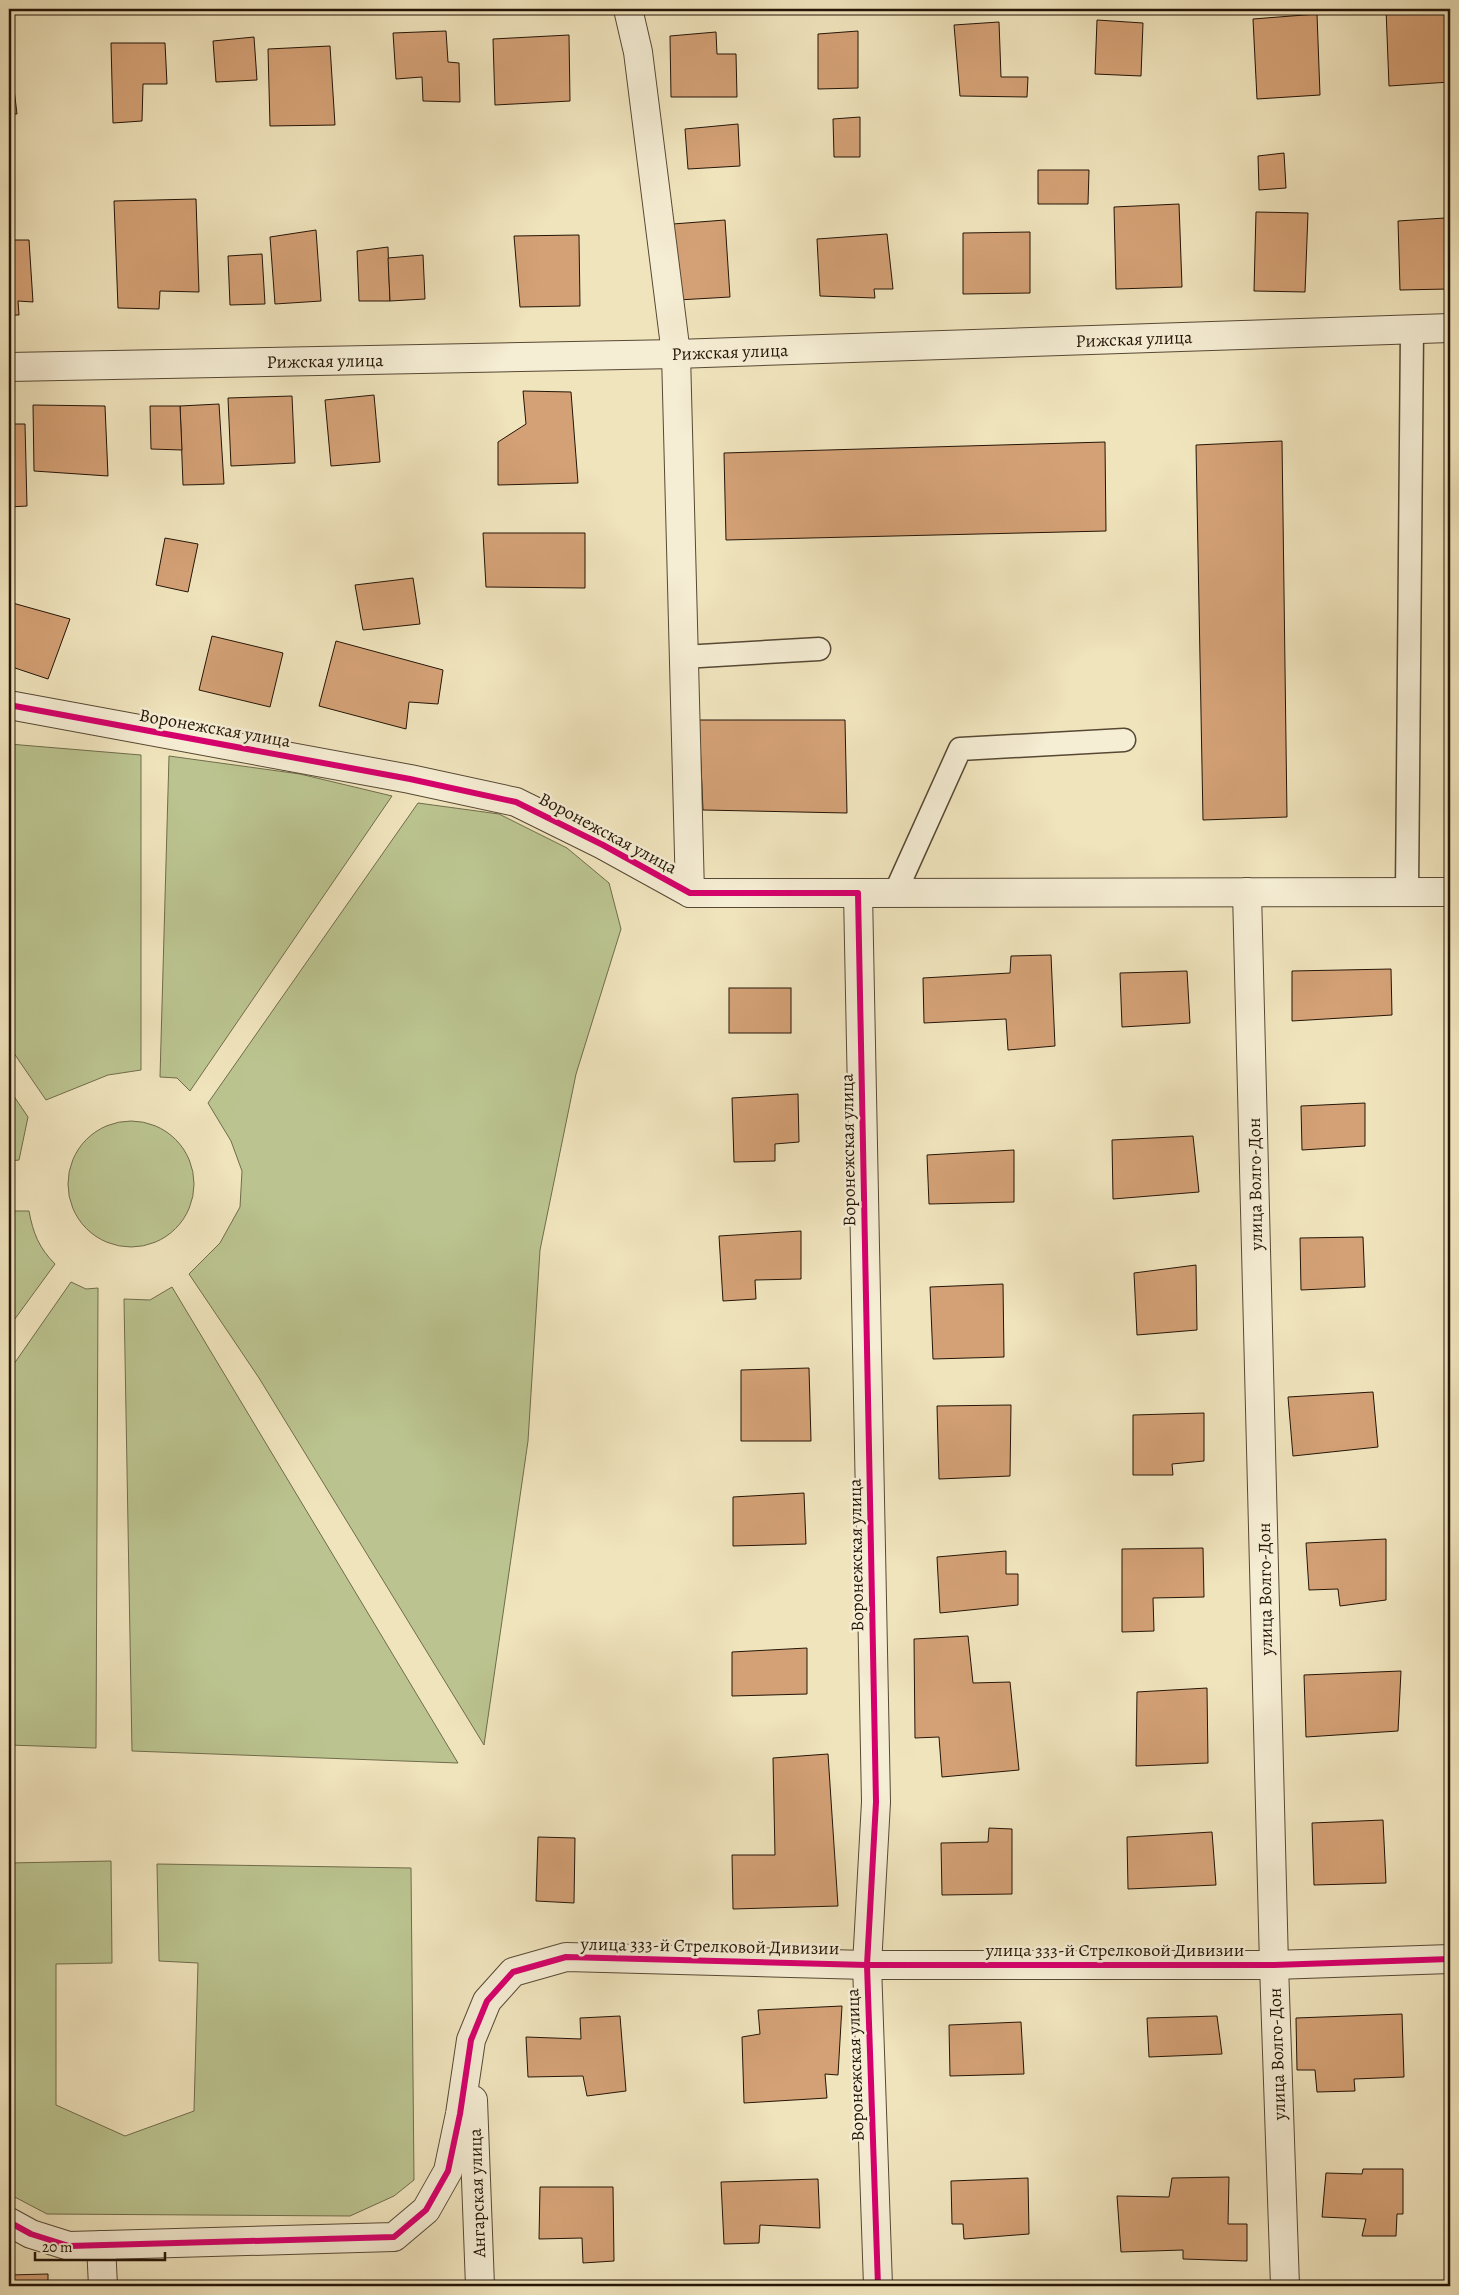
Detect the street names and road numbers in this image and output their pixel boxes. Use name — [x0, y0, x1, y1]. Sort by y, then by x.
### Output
street label: Рижская улица — [1075, 325, 1193, 353]
street label: Рижская улица — [671, 338, 789, 366]
street label: Рижская улица — [266, 348, 384, 374]
street label: Воронежская улица — [138, 703, 293, 753]
street label: Воронежская улица — [535, 786, 682, 880]
street label: Воронежская улица — [835, 1073, 861, 1227]
street label: улица Волго-Дон — [1242, 1117, 1268, 1252]
street label: Воронежская улица — [843, 1478, 869, 1632]
street label: улица Волго-Дон — [1252, 1522, 1278, 1657]
street label: улица 333-й Стрелковой Дивизии — [579, 1932, 840, 1960]
street label: улица 333-й Стрелковой Дивизии — [985, 1938, 1244, 1962]
street label: Воронежская улица — [840, 1987, 870, 2142]
street label: улица Волго-Дон — [1263, 1987, 1291, 2122]
street label: Ангарская улица — [463, 2127, 491, 2259]

